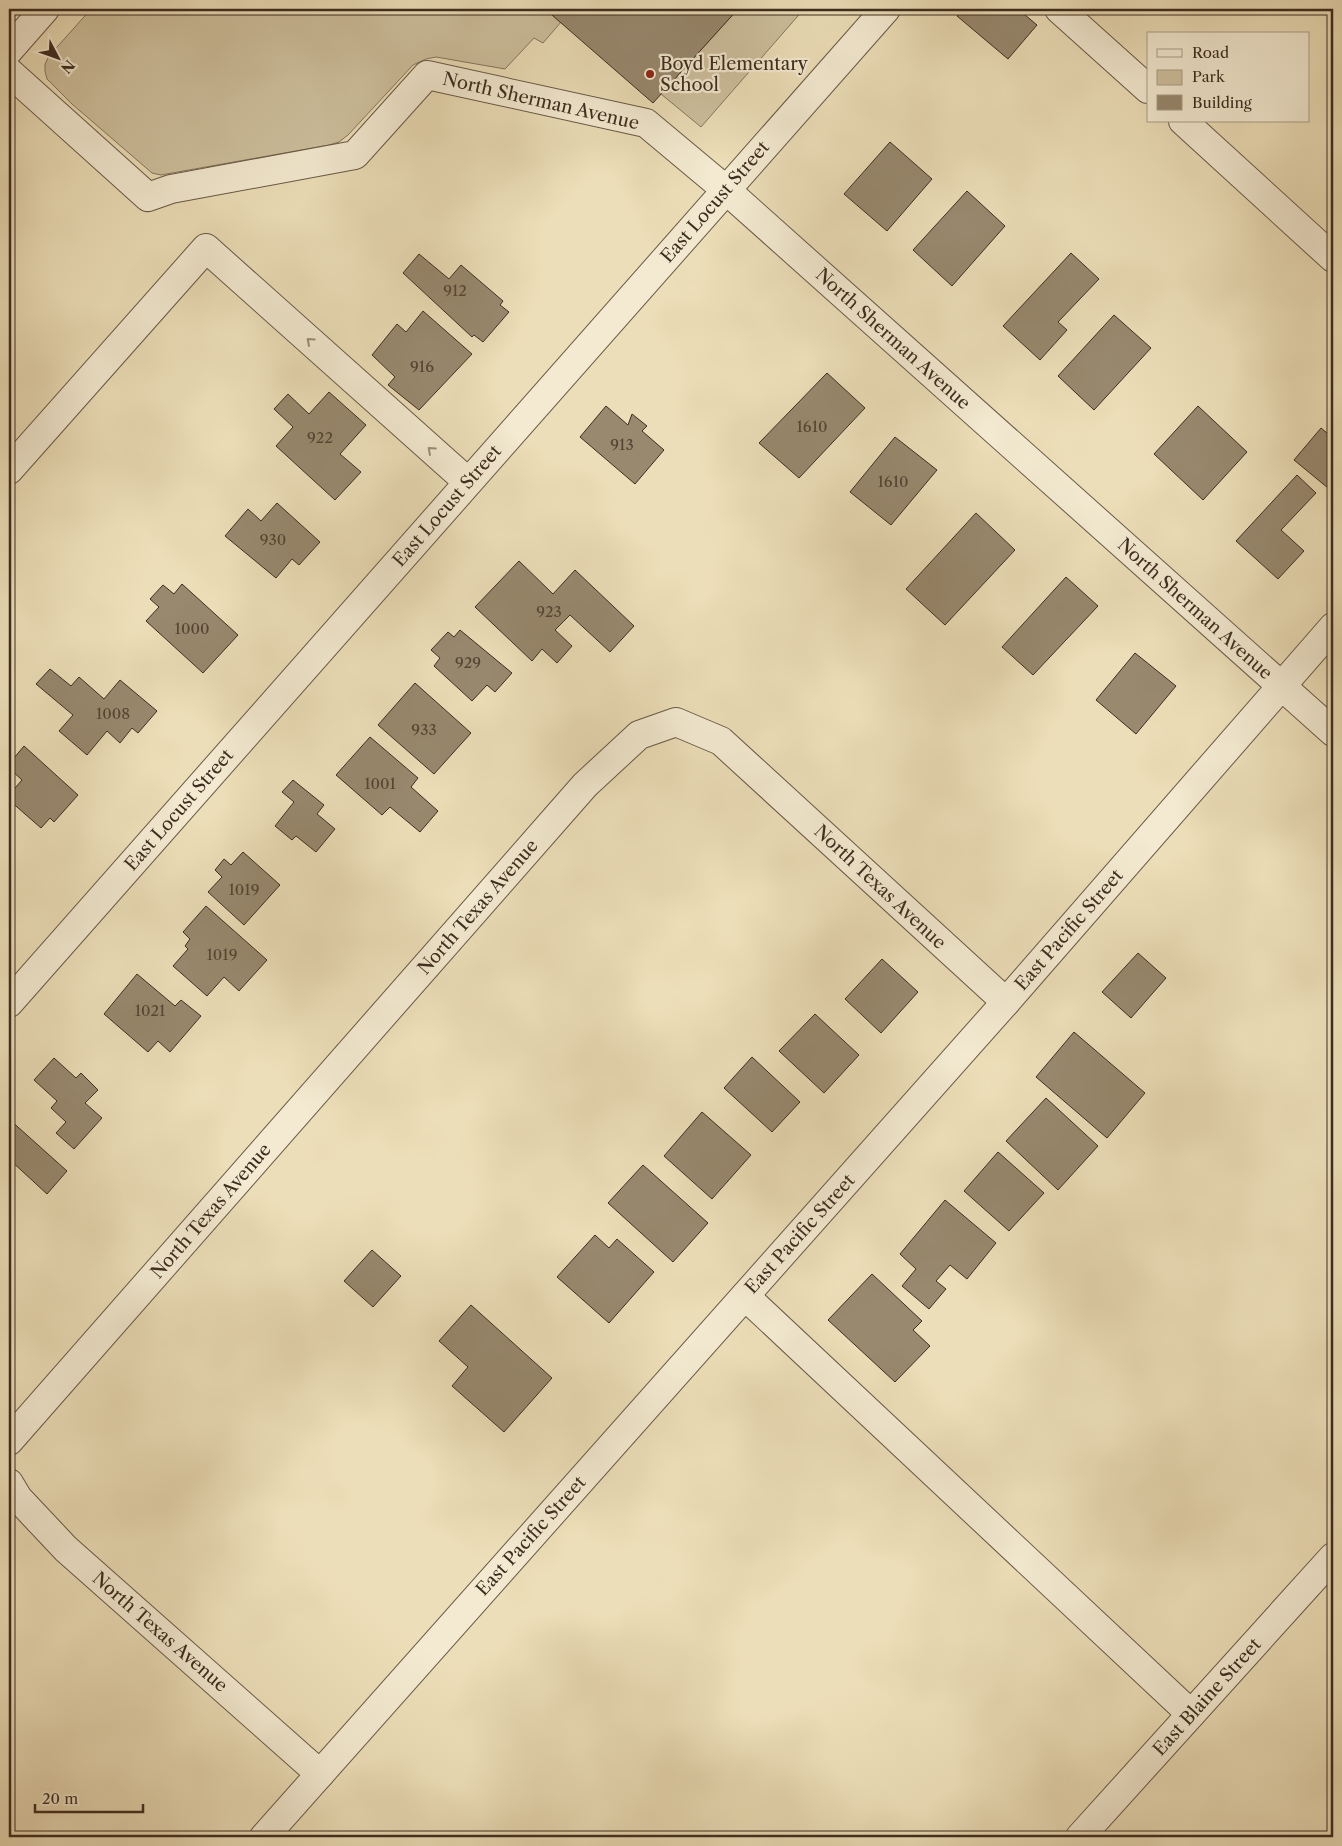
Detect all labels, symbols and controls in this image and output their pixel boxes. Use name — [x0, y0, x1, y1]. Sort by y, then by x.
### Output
north arrow — [32, 32, 82, 82]
legend — [1147, 32, 1310, 122]
text: Road — [1192, 43, 1229, 62]
place label: Boyd Elementary School — [660, 53, 809, 96]
text: N — [57, 56, 79, 77]
text: Park — [1192, 67, 1226, 86]
street label: North Sherman Avenue — [441, 68, 641, 134]
marker: Boyd Elementary School — [644, 68, 656, 80]
text: Building — [1192, 93, 1252, 112]
street label: East Locust Street — [656, 136, 774, 267]
street label: North Sherman Avenue — [811, 264, 975, 414]
house number: 912 — [443, 281, 467, 300]
one-way arrow — [307, 339, 316, 347]
house number: 916 — [410, 357, 434, 376]
house number: 1610 — [797, 417, 827, 436]
house number: 922 — [307, 428, 333, 447]
house number: 913 — [610, 435, 634, 454]
street label: East Locust Street — [388, 440, 506, 571]
one-way arrow — [428, 447, 437, 456]
house number: 1610 — [878, 472, 908, 491]
house number: 930 — [260, 530, 286, 549]
street label: North Sherman Avenue — [1113, 534, 1277, 684]
house number: 923 — [536, 602, 562, 621]
house number: 1000 — [175, 619, 209, 638]
house number: 929 — [455, 653, 481, 672]
house number: 1008 — [96, 704, 130, 723]
house number: 933 — [411, 720, 437, 739]
street label: East Locust Street — [120, 744, 238, 875]
house number: 1001 — [364, 774, 396, 793]
street label: North Texas Avenue — [810, 820, 950, 954]
street label: North Texas Avenue — [413, 835, 543, 979]
street label: East Pacific Street — [1010, 864, 1128, 995]
house number: 1019 — [229, 880, 259, 899]
house number: 1019 — [207, 945, 237, 964]
house number: 1021 — [135, 1001, 166, 1020]
street label: North Texas Avenue — [146, 1139, 276, 1283]
street label: East Pacific Street — [740, 1169, 860, 1298]
street label: East Pacific Street — [471, 1471, 591, 1600]
street label: North Texas Avenue — [88, 1567, 232, 1697]
street label: East Blaine Street — [1148, 1633, 1266, 1760]
scale bar — [35, 1781, 142, 1813]
text: 20 m — [42, 1789, 78, 1808]

